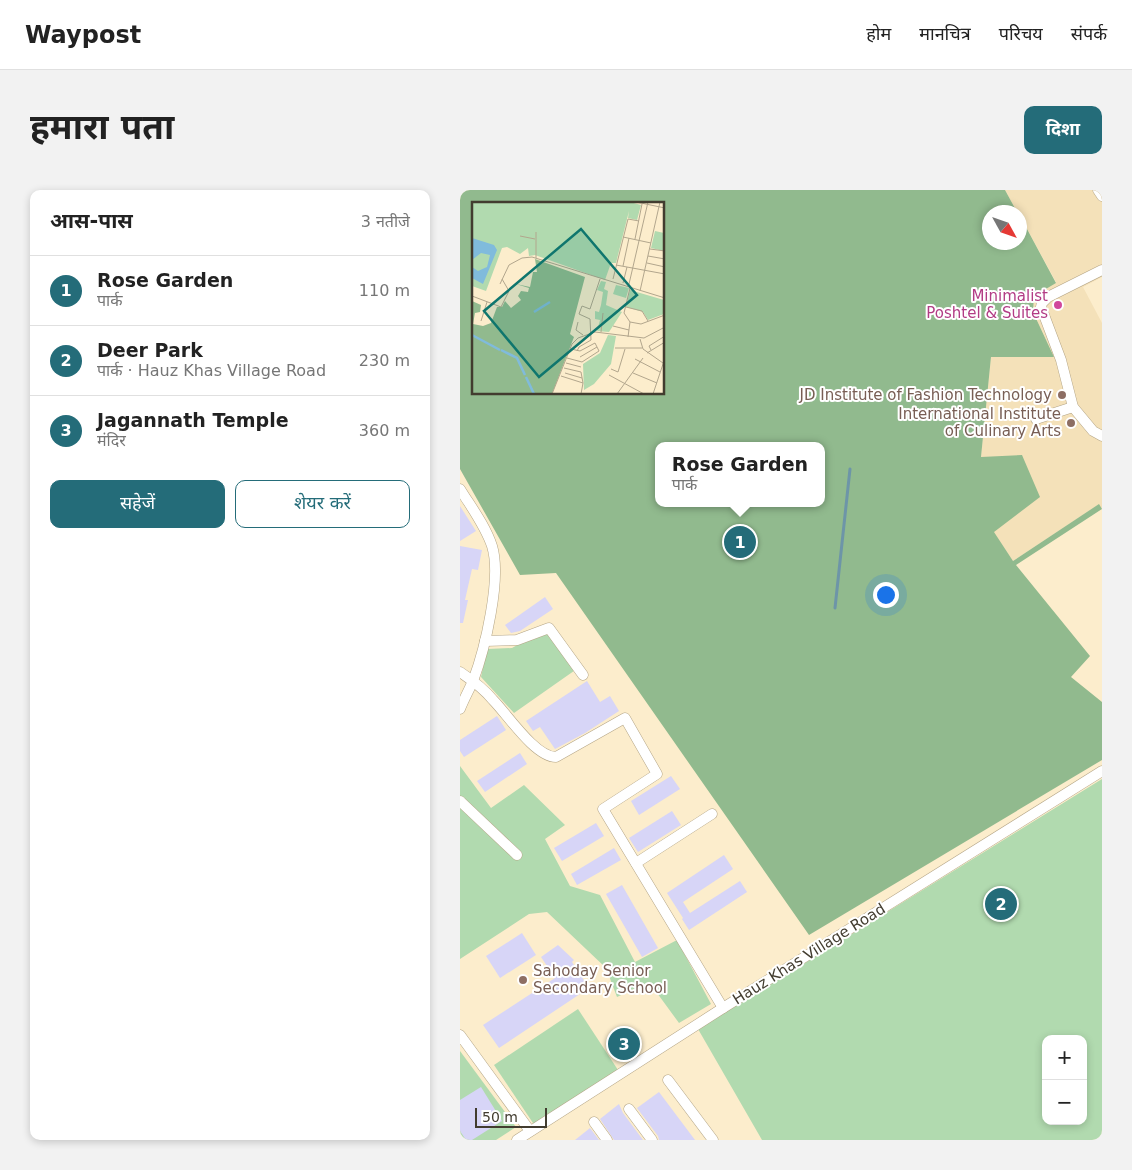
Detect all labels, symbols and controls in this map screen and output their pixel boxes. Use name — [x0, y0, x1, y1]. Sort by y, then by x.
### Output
text: Waypost — [25, 21, 141, 49]
text: होम — [866, 23, 891, 44]
text: मानचित्र — [919, 23, 971, 44]
text: परिचय — [999, 23, 1043, 44]
text: संपर्क — [1071, 23, 1107, 44]
button: दिशा — [1024, 106, 1102, 154]
text: हमारा पता — [30, 107, 174, 147]
inset map — [472, 202, 665, 395]
north arrow — [982, 205, 1027, 250]
text: आस-पास — [50, 209, 133, 233]
text: 3 नतीजे — [361, 212, 410, 231]
text: Rose Garden — [97, 269, 233, 291]
text: 1 — [60, 281, 72, 300]
text: 110 m — [359, 281, 410, 300]
place label: Minimalist Poshtel & Suites — [926, 287, 1048, 322]
text: पार्क — [97, 291, 123, 310]
marker: Minimalist Poshtel & Suites — [1052, 299, 1064, 311]
text: Deer Park — [97, 339, 203, 361]
text: 2 — [60, 351, 72, 370]
text: 230 m — [359, 351, 410, 370]
text: पार्क · Hauz Khas Village Road — [97, 361, 326, 380]
place label: JD Institute of Fashion Technology — [799, 386, 1052, 404]
marker: JD Institute of Fashion Technology — [1056, 389, 1068, 401]
place label: International Institute of Culinary Arts — [898, 405, 1061, 440]
text: Jagannath Temple — [97, 409, 289, 431]
marker: International Institute of Culinary Arts — [1065, 417, 1077, 429]
text: 3 — [60, 421, 72, 440]
text: 360 m — [359, 421, 410, 440]
text: मंदिर — [97, 431, 126, 450]
popup — [655, 442, 825, 507]
text: Rose Garden — [672, 453, 808, 475]
text: पार्क — [672, 475, 697, 494]
button: सहेजें — [50, 480, 225, 528]
button: शेयर करें — [235, 480, 410, 528]
pin: 1 — [724, 523, 756, 561]
your location — [873, 582, 899, 608]
pin: 2 — [985, 885, 1017, 923]
street label: Hauz Khas Village Road — [729, 900, 889, 1008]
place label: Sahoday Senior Secondary School — [533, 962, 667, 997]
marker: Sahoday Senior Secondary School — [517, 974, 529, 986]
pin: 3 — [608, 1025, 640, 1063]
map controls — [1042, 1035, 1087, 1125]
button: + — [1042, 1035, 1087, 1080]
button: − — [1042, 1080, 1087, 1125]
scale bar — [475, 1105, 548, 1128]
text: 50 m — [482, 1109, 518, 1125]

